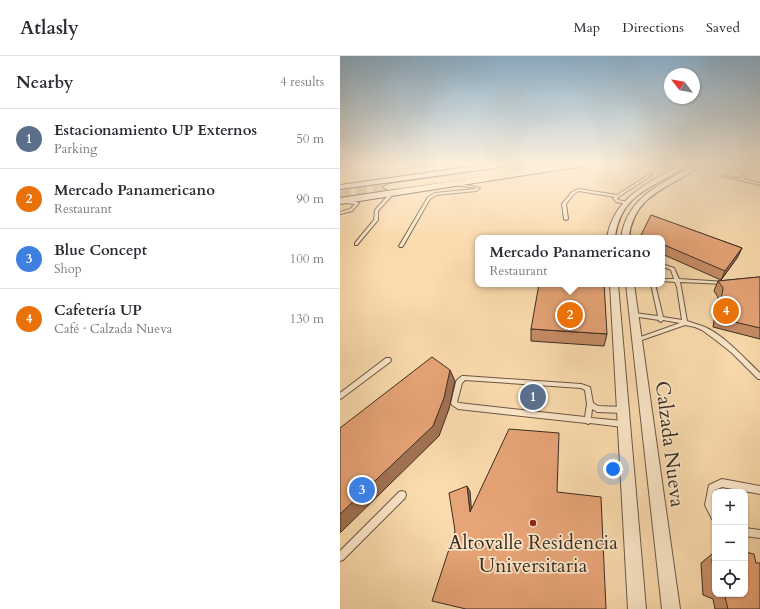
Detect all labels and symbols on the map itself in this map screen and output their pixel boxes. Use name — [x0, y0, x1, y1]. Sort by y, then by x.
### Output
north arrow — [664, 68, 700, 104]
pin: 4 — [713, 296, 739, 326]
pin: 2 — [557, 300, 583, 330]
street label: Calzada Nueva — [649, 379, 691, 509]
pin: 1 — [520, 382, 546, 412]
your location — [603, 459, 623, 479]
pin: 3 — [349, 475, 375, 505]
marker: Altovalle Residencia Universitaria — [528, 518, 538, 528]
place label: Altovalle Residencia Universitaria — [448, 529, 618, 579]

